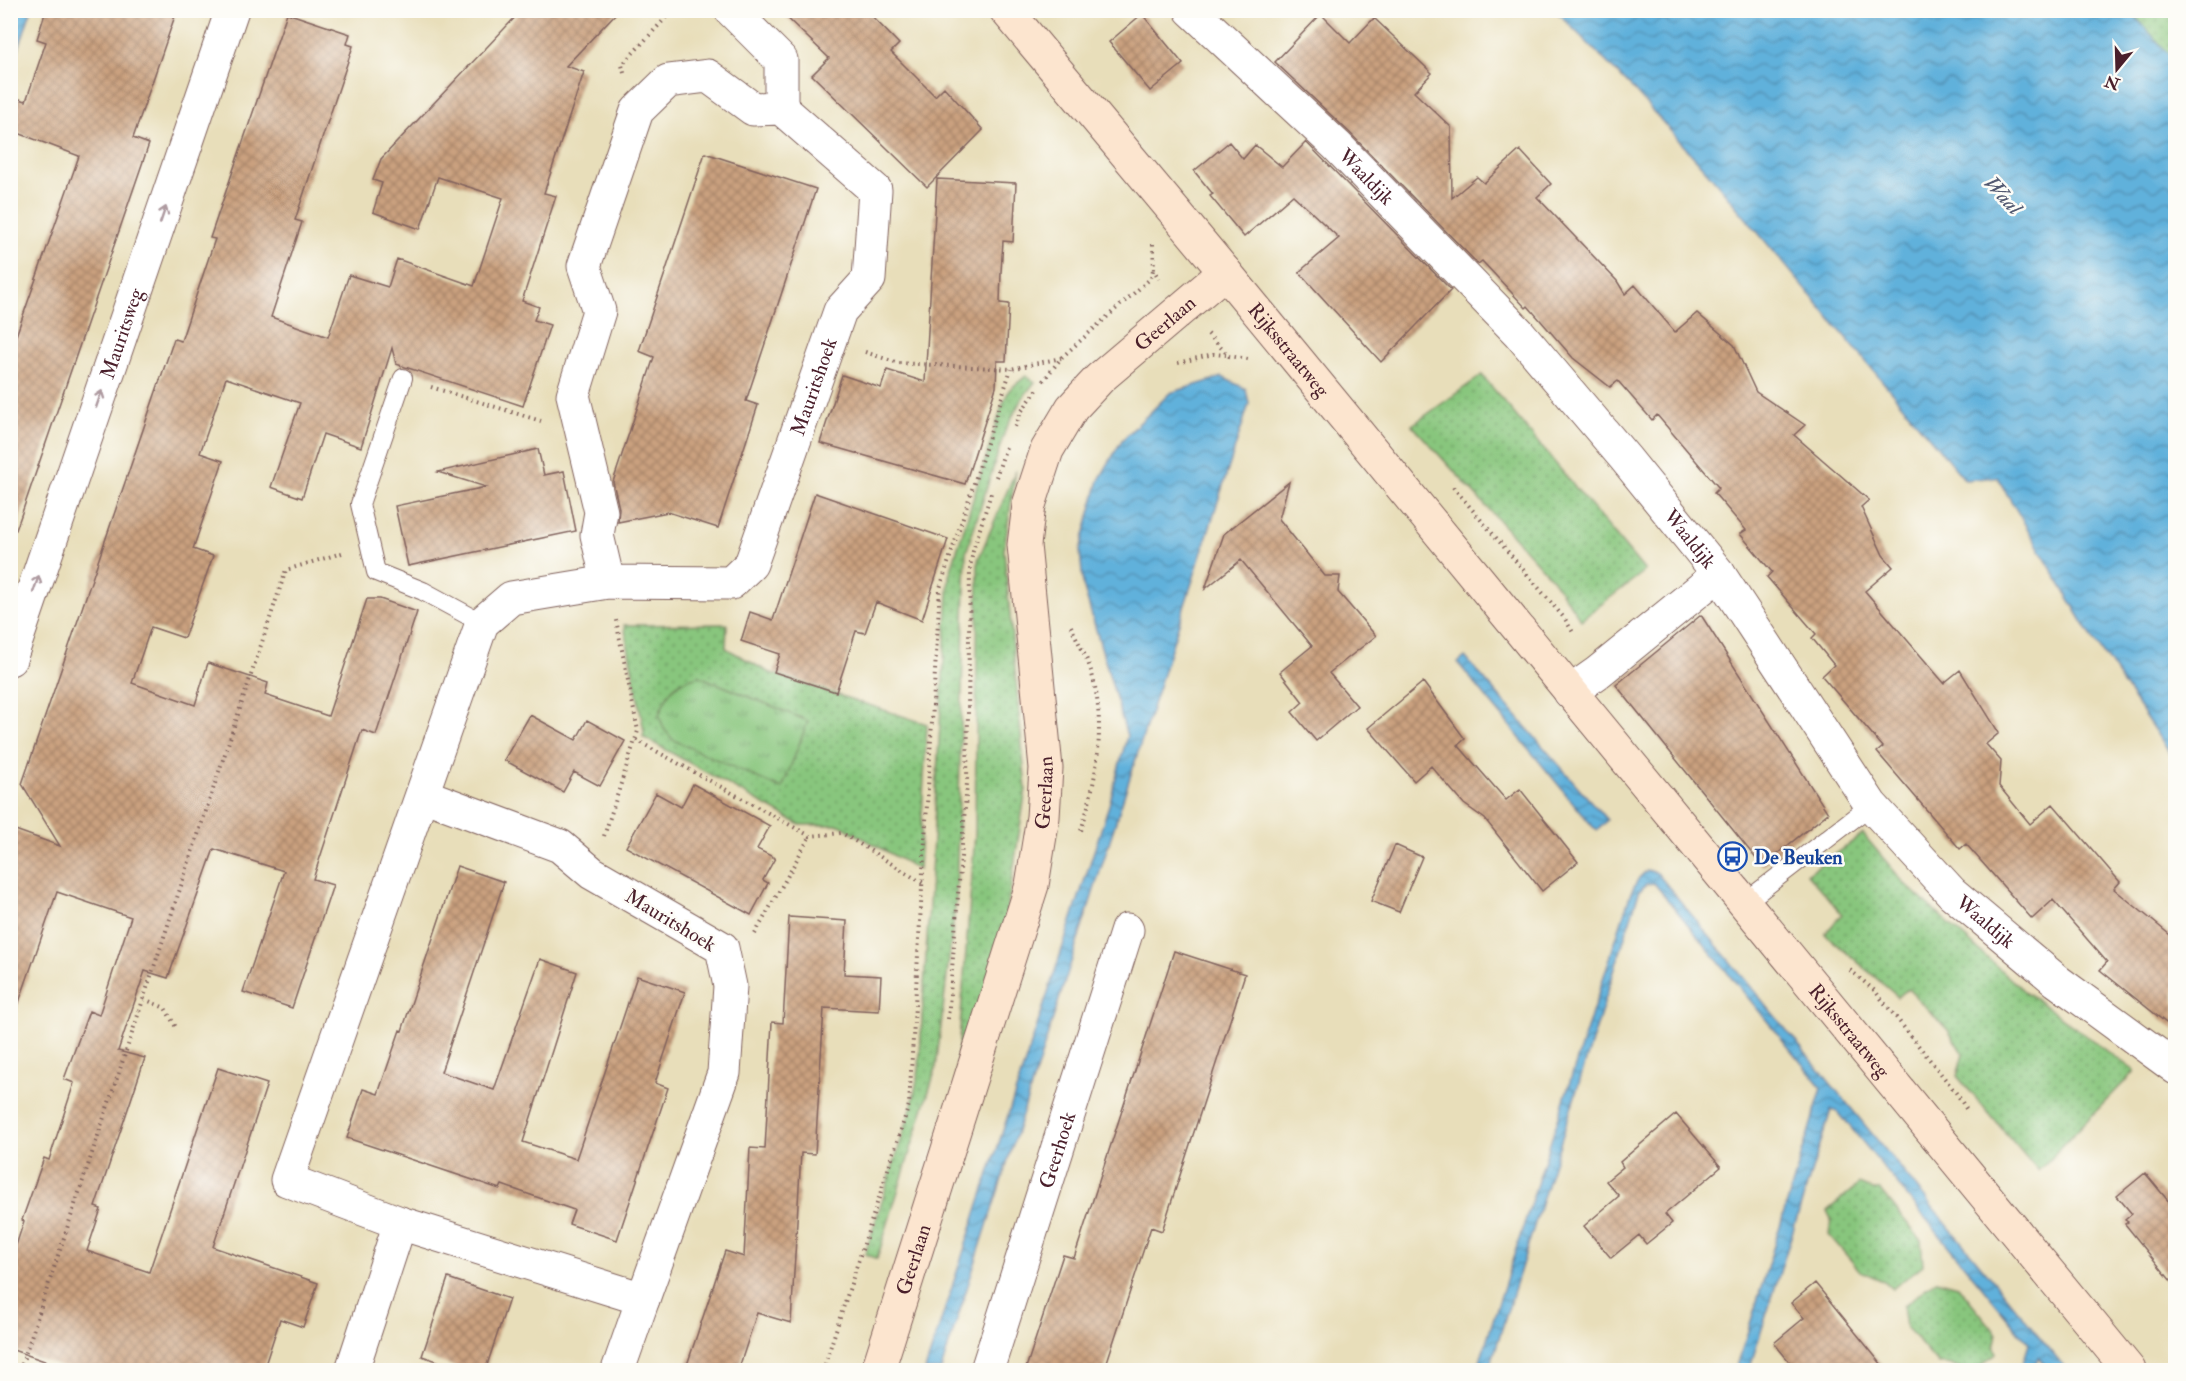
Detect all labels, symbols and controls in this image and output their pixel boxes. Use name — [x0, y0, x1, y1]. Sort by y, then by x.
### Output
north arrow — [2087, 39, 2147, 99]
text: N — [2102, 70, 2123, 94]
street label: Waaldijk — [1332, 142, 1400, 211]
water label: Waal — [1978, 170, 2029, 222]
one-way arrow — [158, 206, 169, 225]
street label: Mauritsweg — [95, 284, 149, 382]
street label: Geerlaan — [1129, 290, 1201, 357]
street label: Rijksstraatweg — [1242, 298, 1335, 403]
street label: Mauritshoek — [785, 334, 843, 439]
one-way arrow — [95, 390, 106, 409]
street label: Waaldijk — [1658, 503, 1722, 574]
one-way arrow — [32, 575, 43, 594]
street label: Geerlaan — [1029, 755, 1059, 831]
bus stop icon: De Beuken — [1717, 841, 1749, 873]
place label: De Beuken — [1754, 845, 1843, 870]
street label: Mauritshoek — [621, 883, 721, 958]
street label: Waaldijk — [1950, 889, 2020, 954]
street label: Rijksstraatweg — [1803, 979, 1896, 1084]
street label: Geerhoek — [1034, 1108, 1082, 1191]
street label: Geerlaan — [891, 1221, 937, 1298]

